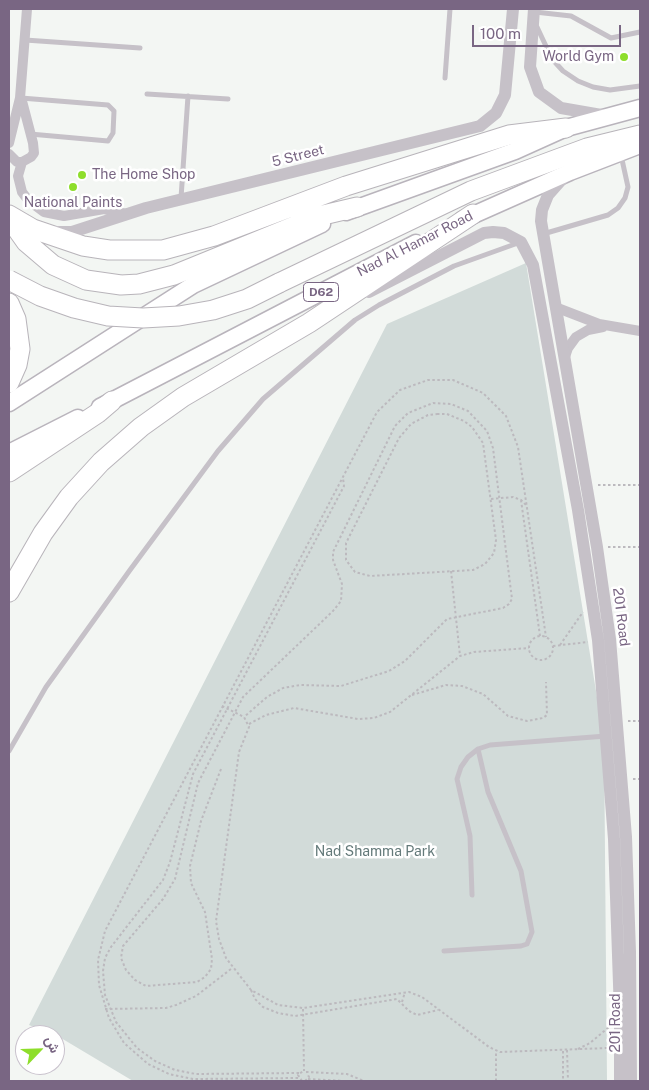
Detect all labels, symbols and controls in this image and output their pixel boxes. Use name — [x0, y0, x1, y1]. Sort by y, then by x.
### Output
scale bar — [474, 15, 623, 47]
text: 100 m — [480, 25, 521, 42]
place label: World Gym — [542, 49, 614, 65]
marker: World Gym — [618, 51, 630, 63]
street label: 5 Street — [270, 141, 326, 171]
place label: The Home Shop — [92, 167, 195, 183]
marker: The Home Shop — [76, 169, 88, 181]
marker: National Paints — [67, 181, 79, 193]
place label: National Paints — [24, 195, 122, 211]
street label: Nad Al Hamar Road — [354, 207, 476, 281]
road number: D62 — [304, 282, 338, 302]
street label: 201 Road — [609, 587, 633, 647]
park label: Nad Shamma Park — [315, 844, 435, 860]
street label: 201 Road — [608, 993, 624, 1053]
north arrow — [15, 1025, 65, 1075]
text: ش — [42, 1033, 64, 1055]

